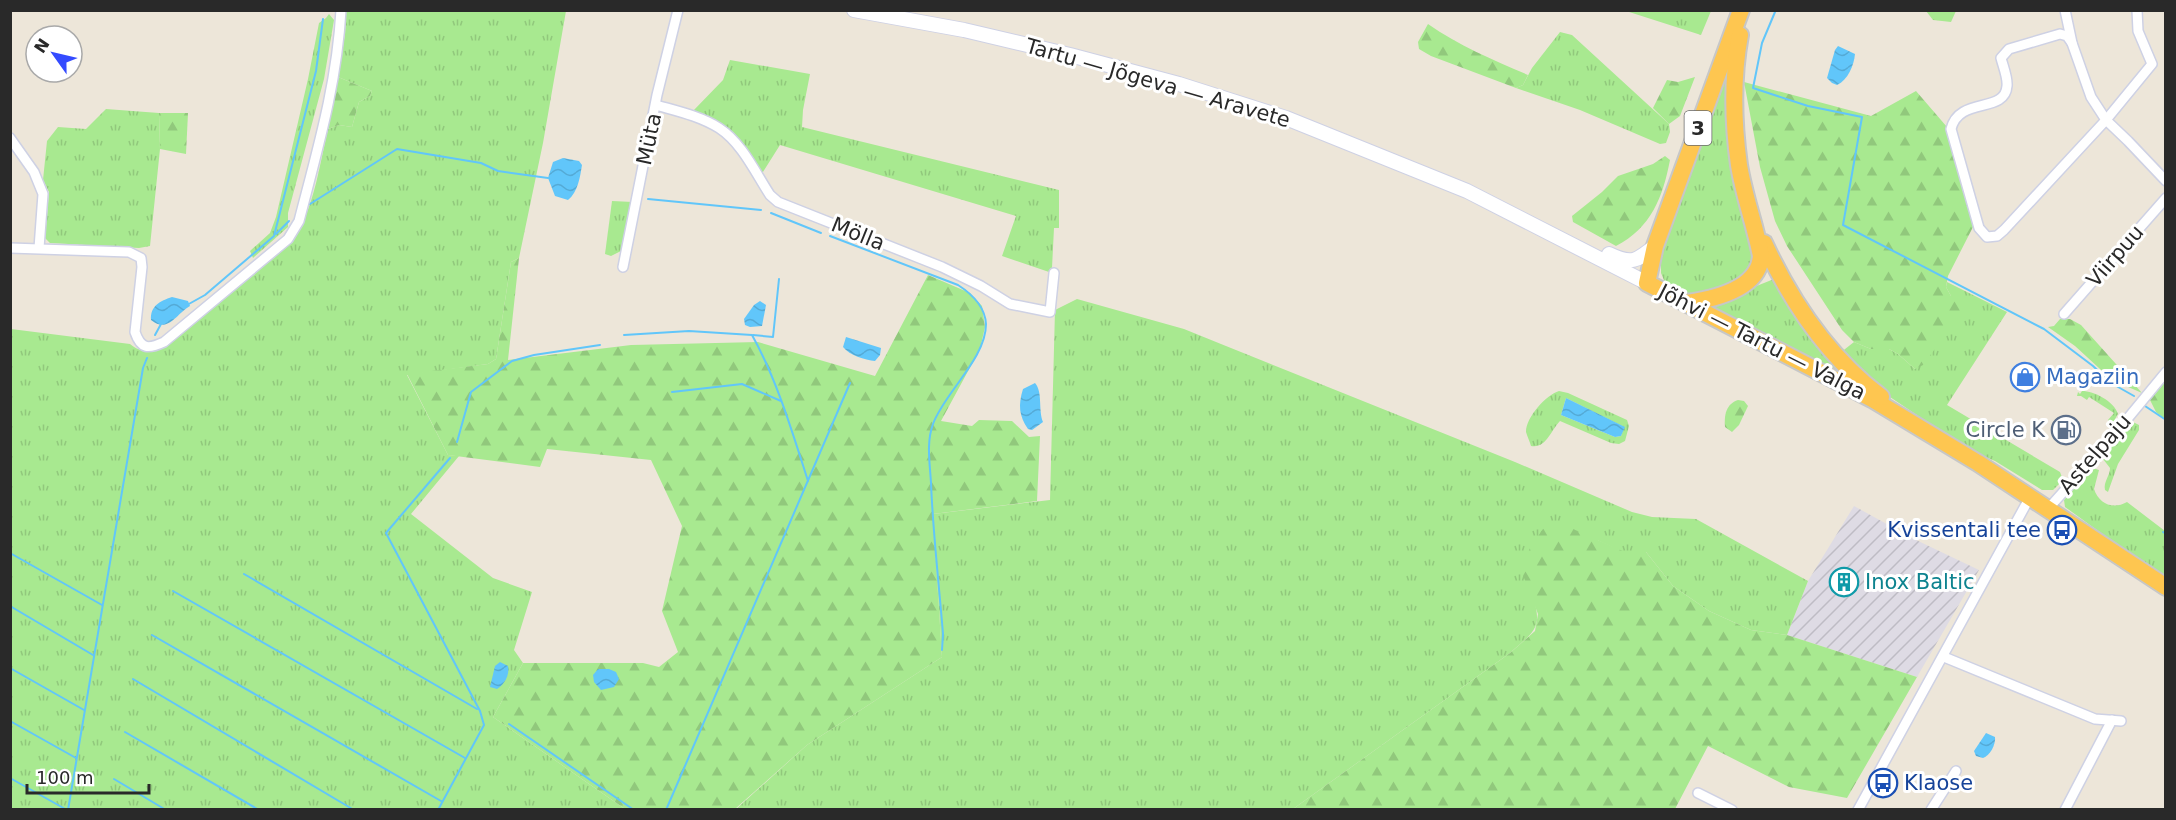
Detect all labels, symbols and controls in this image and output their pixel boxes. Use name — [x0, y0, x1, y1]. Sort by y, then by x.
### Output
north arrow — [24, 24, 84, 84]
street label: Tartu — Jõgeva — Aravete — [1022, 33, 1293, 132]
text: N — [30, 35, 54, 57]
street label: Müta — [632, 111, 666, 167]
road number: 3 — [1684, 111, 1712, 145]
street label: Mölla — [828, 212, 888, 256]
street label: Viirpuu — [2082, 220, 2148, 292]
street label: Jõhvi — Tartu — Valga — [1653, 278, 1870, 405]
shop icon: Magaziin — [2009, 361, 2041, 393]
place label: Magaziin — [2046, 365, 2139, 389]
street label: Astelpaju — [2054, 409, 2136, 499]
fuel station icon: Circle K — [2050, 414, 2082, 446]
place label: Circle K — [1966, 418, 2046, 442]
bus stop icon: Kvissentali tee — [2046, 514, 2078, 546]
place label: Kvissentali tee — [1887, 518, 2041, 542]
building icon: Inox Baltic — [1828, 566, 1860, 598]
place label: Inox Baltic — [1865, 570, 1975, 594]
scale bar — [27, 757, 148, 795]
text: 100 m — [36, 767, 94, 788]
bus stop icon: Klaose — [1867, 767, 1899, 799]
place label: Klaose — [1904, 771, 1973, 795]

